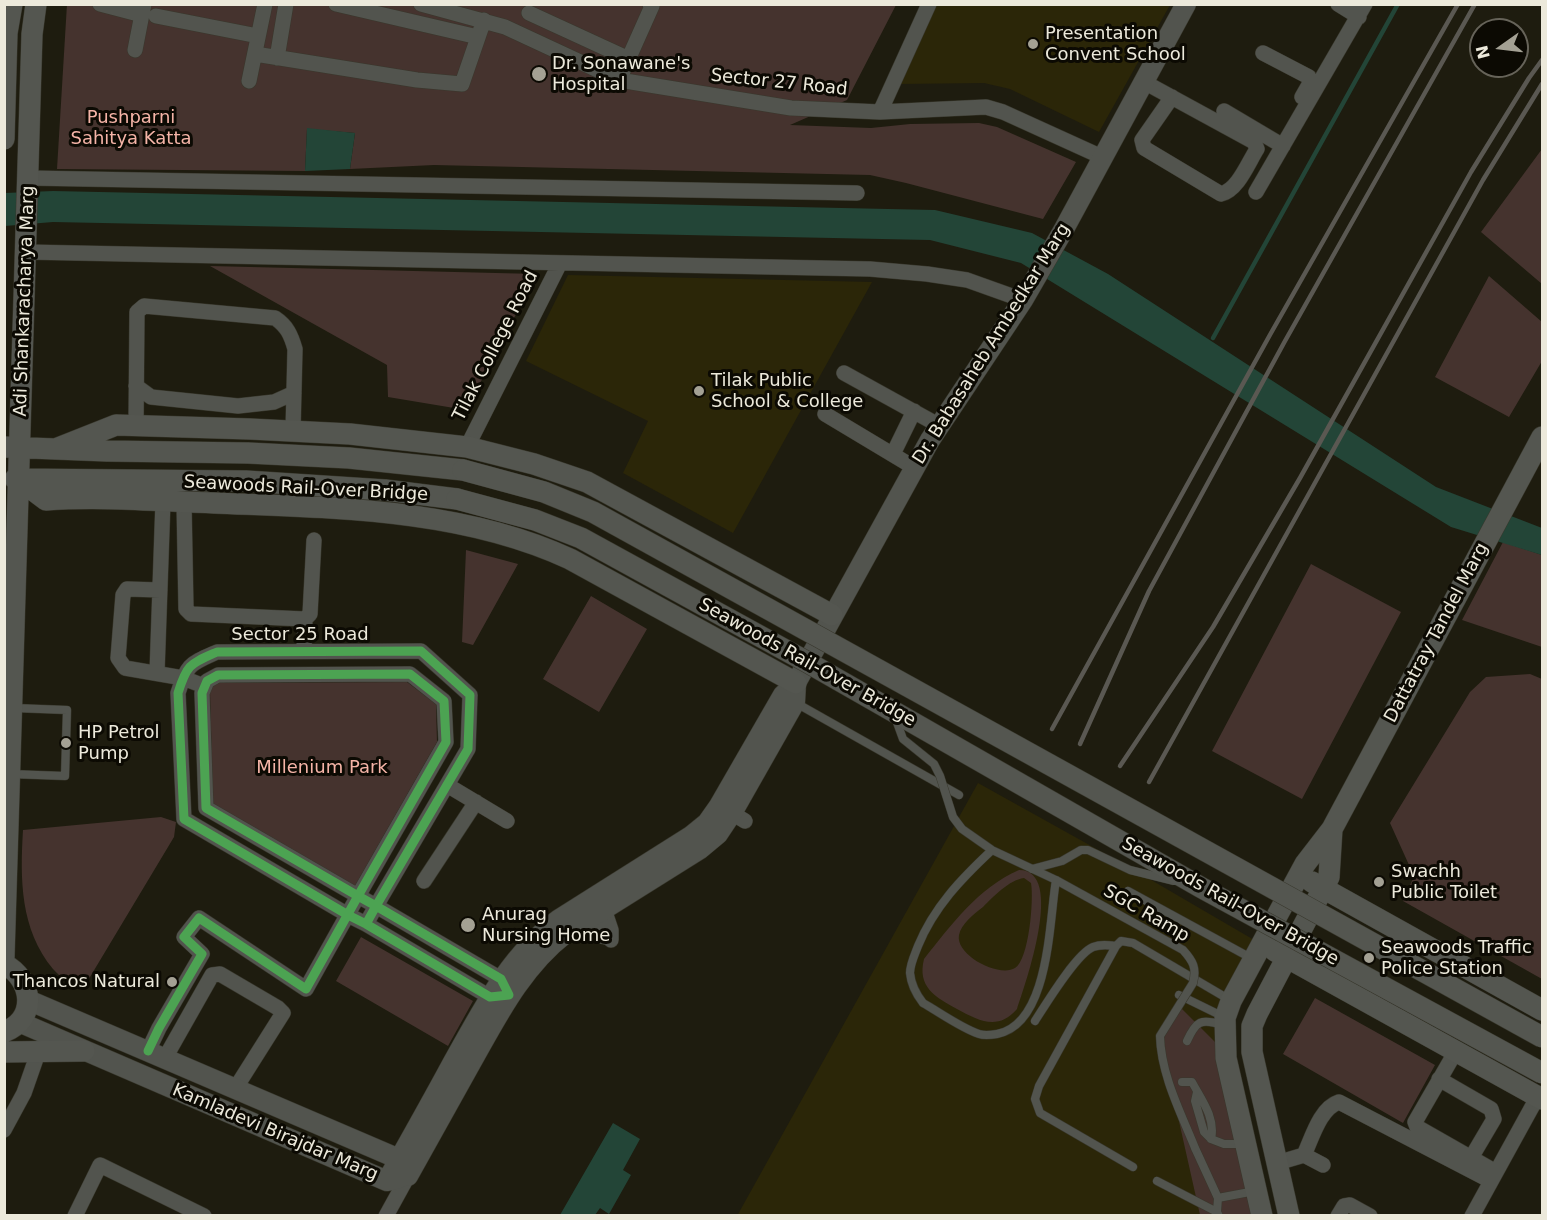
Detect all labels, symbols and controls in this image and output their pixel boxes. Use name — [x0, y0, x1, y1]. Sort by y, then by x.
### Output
north arrow — [1469, 18, 1529, 78]
place label: Presentation Convent School — [1045, 23, 1186, 66]
marker: Presentation Convent School — [1026, 37, 1040, 51]
text: N — [1472, 43, 1494, 61]
place label: Dr. Sonawane's Hospital — [552, 53, 690, 96]
marker: Dr. Sonawane's Hospital — [530, 65, 548, 83]
street label: Sector 27 Road — [710, 65, 848, 101]
park label: Pushparni Sahitya Katta — [71, 107, 191, 150]
street label: Adi Shankaracharya Marg — [10, 185, 40, 417]
street label: Dr. Babasaheb Ambedkar Marg — [909, 220, 1075, 468]
street label: Tilak College Road — [449, 267, 543, 425]
place label: Tilak Public School & College — [711, 370, 863, 412]
marker: Tilak Public School & College — [692, 384, 706, 398]
street label: Seawoods Rail-Over Bridge — [183, 472, 429, 506]
street label: Dattatray Tandel Marg — [1380, 539, 1494, 727]
street label: Seawoods Rail-Over Bridge — [695, 594, 919, 732]
street label: Sector 25 Road — [231, 624, 369, 646]
place label: HP Petrol Pump — [78, 722, 159, 764]
marker: HP Petrol Pump — [59, 736, 73, 750]
park label: Millenium Park — [256, 757, 388, 779]
street label: Seawoods Rail-Over Bridge — [1118, 833, 1342, 971]
place label: Swachh Public Toilet — [1391, 861, 1497, 904]
marker: Swachh Public Toilet — [1372, 875, 1386, 889]
street label: SGC Ramp — [1099, 881, 1193, 947]
place label: Anurag Nursing Home — [482, 904, 610, 946]
marker: Anurag Nursing Home — [459, 916, 477, 934]
place label: Seawoods Traffic Police Station — [1381, 937, 1532, 980]
marker: Seawoods Traffic Police Station — [1362, 951, 1376, 965]
place label: Thancos Natural — [13, 971, 160, 993]
marker: Thancos Natural — [165, 975, 179, 989]
street label: Kamladevi Birajdar Marg — [169, 1080, 381, 1186]

